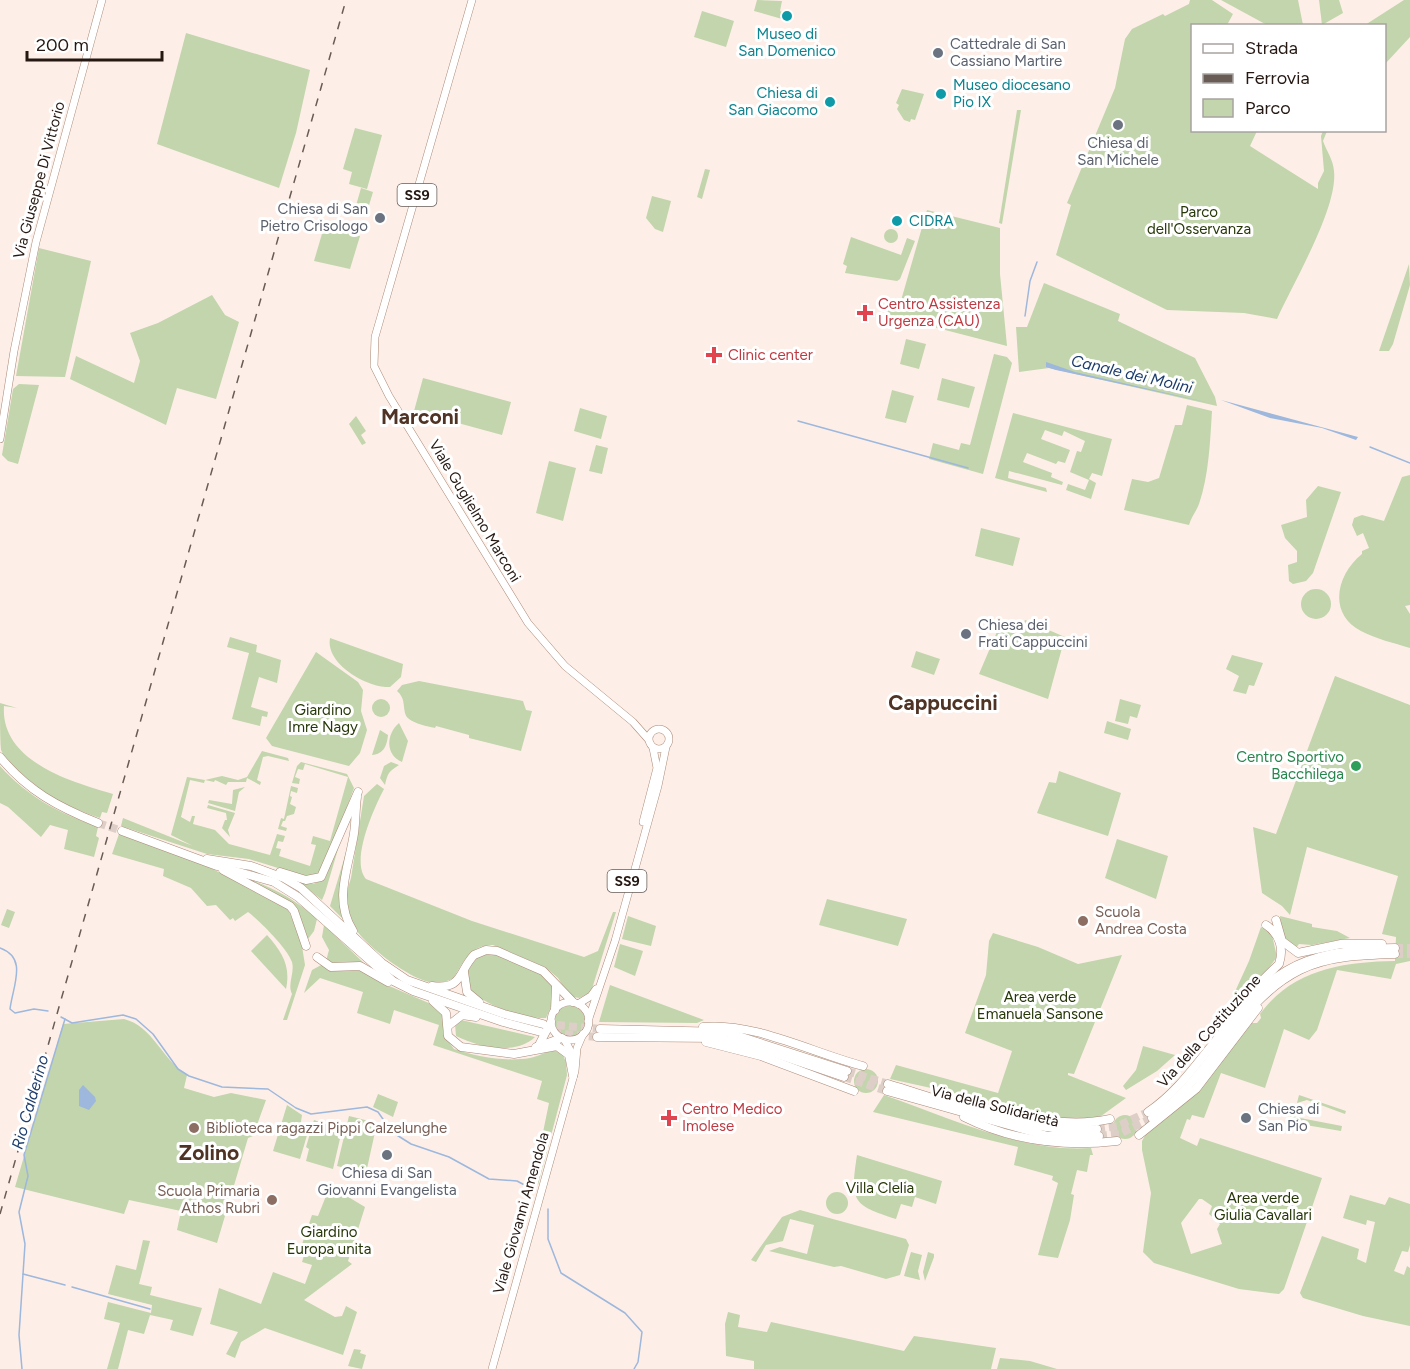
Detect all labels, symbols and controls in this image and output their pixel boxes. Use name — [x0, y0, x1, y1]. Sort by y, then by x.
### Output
marker: Museo di San Domenico — [780, 9, 794, 23]
scale bar — [27, 24, 162, 62]
legend — [1191, 24, 1386, 132]
place label: Museo di San Domenico — [738, 25, 836, 60]
text: 200 m — [36, 34, 89, 56]
place label: Cattedrale di San Cassiano Martire — [950, 35, 1066, 70]
text: Strada — [1245, 37, 1298, 59]
marker: Cattedrale di San Cassiano Martire — [931, 46, 945, 60]
text: Ferrovia — [1245, 67, 1310, 89]
place label: Museo diocesano Pio IX — [953, 76, 1071, 111]
place label: Chiesa di San Giacomo — [728, 84, 818, 119]
marker: Museo diocesano Pio IX — [934, 87, 948, 101]
marker: Chiesa di San Giacomo — [823, 95, 837, 109]
text: Parco — [1245, 97, 1291, 119]
street label: Via Giuseppe Di Vittorio — [9, 99, 69, 261]
marker: Chiesa di San Michele — [1111, 118, 1125, 132]
place label: Chiesa di San Michele — [1077, 134, 1159, 169]
road number: SS9 — [398, 184, 436, 206]
place label: Chiesa di San Pietro Crisologo — [260, 200, 368, 235]
park label: Parco dell'Osservanza — [1147, 203, 1251, 238]
marker: Chiesa di San Pietro Crisologo — [373, 211, 387, 225]
place label: CIDRA — [909, 212, 954, 230]
marker: CIDRA — [890, 214, 904, 228]
place label: Centro Assistenza Urgenza (CAU) — [878, 295, 1000, 330]
marker: Centro Assistenza Urgenza (CAU) — [856, 304, 874, 322]
marker: Clinic center — [705, 346, 723, 364]
place label: Clinic center — [728, 346, 813, 364]
water label: Canale dei Molini — [1069, 351, 1195, 397]
district label: Marconi — [381, 404, 459, 429]
street label: Viale Guglielmo Marconi — [425, 437, 525, 585]
place label: Chiesa dei Frati Cappuccini — [978, 616, 1088, 651]
marker: Chiesa dei Frati Cappuccini — [959, 627, 973, 641]
district label: Cappuccini — [888, 690, 998, 715]
park label: Giardino Imre Nagy — [288, 701, 358, 736]
place label: Centro Sportivo Bacchilega — [1236, 748, 1344, 783]
marker: Centro Sportivo Bacchilega — [1349, 759, 1363, 773]
road number: SS9 — [608, 870, 646, 892]
place label: Scuola Andrea Costa — [1095, 903, 1187, 938]
marker: Scuola Andrea Costa — [1076, 914, 1090, 928]
street label: Via della Costituzione — [1153, 971, 1265, 1091]
park label: Area verde Emanuela Sansone — [977, 988, 1103, 1023]
water label: Rio Calderino — [7, 1053, 53, 1151]
street label: Via della Solidarietà — [929, 1081, 1061, 1131]
place label: Centro Medico Imolese — [682, 1100, 783, 1135]
place label: Chiesa di San Pio — [1258, 1100, 1319, 1135]
marker: Centro Medico Imolese — [660, 1109, 678, 1127]
marker: Chiesa di San Pio — [1239, 1111, 1253, 1125]
place label: Biblioteca ragazzi Pippi Calzelunghe — [206, 1119, 447, 1137]
marker: Biblioteca ragazzi Pippi Calzelunghe — [187, 1121, 201, 1135]
street label: Viale Giovanni Amendola — [489, 1130, 553, 1296]
district label: Zolino — [179, 1140, 239, 1165]
marker: Chiesa di San Giovanni Evangelista — [380, 1148, 394, 1162]
place label: Chiesa di San Giovanni Evangelista — [317, 1164, 457, 1199]
park label: Villa Clelia — [846, 1179, 914, 1197]
place label: Scuola Primaria Athos Rubri — [157, 1182, 260, 1217]
park label: Area verde Giulia Cavallari — [1214, 1189, 1312, 1224]
marker: Scuola Primaria Athos Rubri — [265, 1193, 279, 1207]
park label: Giardino Europa unita — [287, 1223, 371, 1258]

